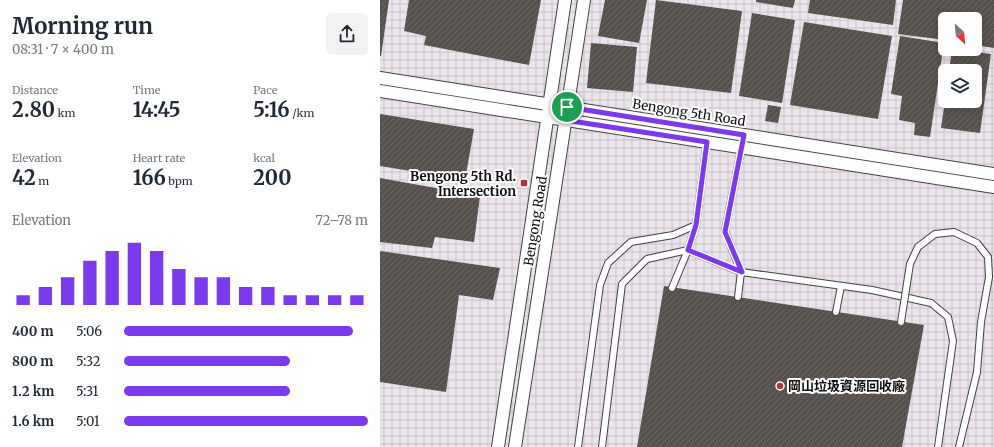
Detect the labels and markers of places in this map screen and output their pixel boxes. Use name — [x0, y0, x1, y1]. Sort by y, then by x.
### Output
pin — [550, 90, 584, 124]
place label: Bengong 5th Rd. Intersection — [410, 168, 516, 200]
marker: Bengong 5th Rd. Intersection — [519, 178, 529, 188]
place label: 岡山垃圾資源回收廠 — [788, 378, 905, 395]
marker: 岡山垃圾資源回收廠 — [775, 381, 785, 391]

